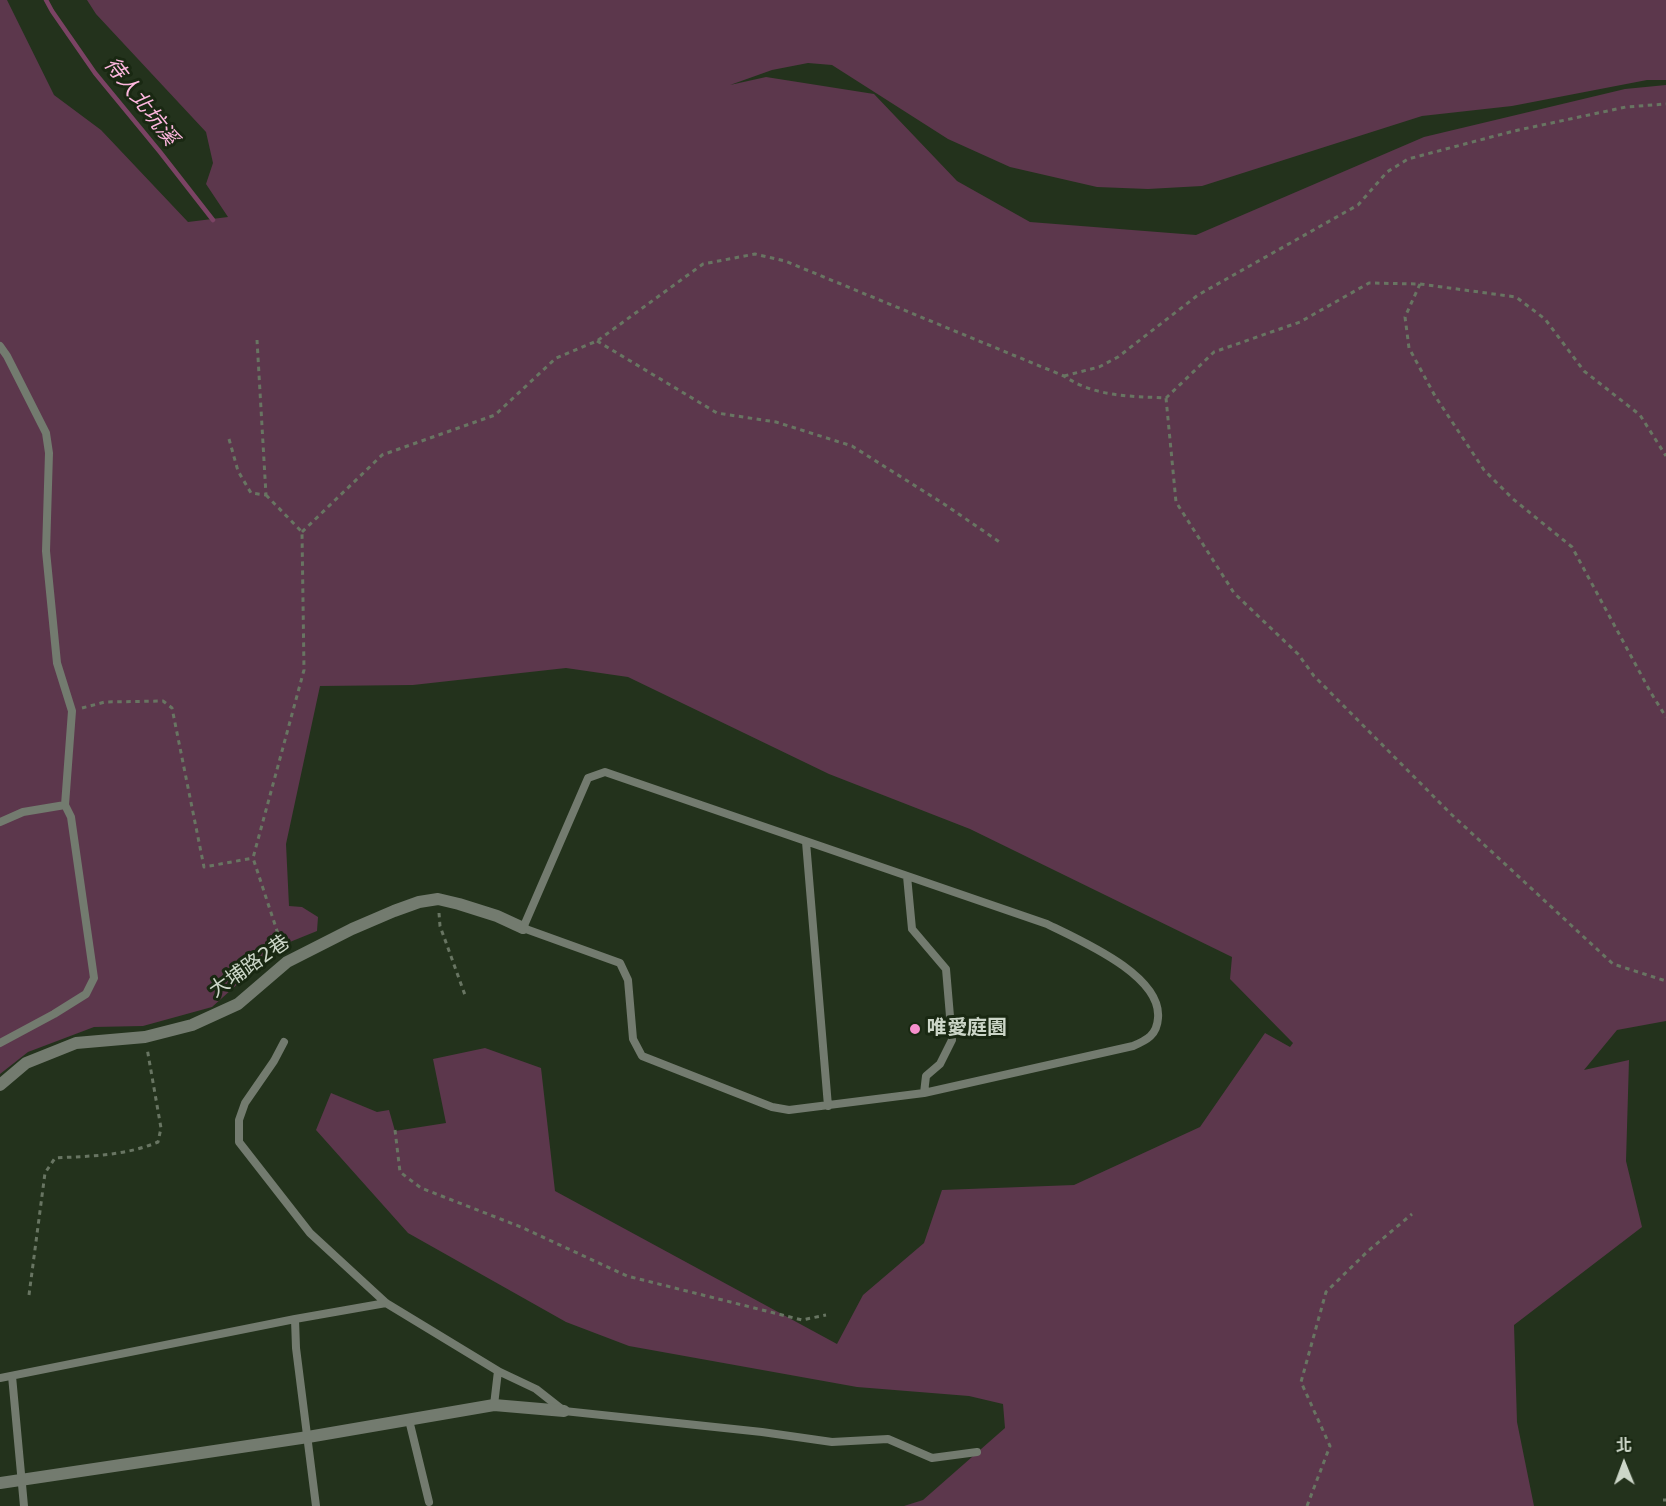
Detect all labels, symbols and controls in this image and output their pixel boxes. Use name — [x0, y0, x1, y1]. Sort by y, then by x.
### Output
water label: 待人北坑溪 — [98, 53, 182, 151]
street label: 大埔路2巷 — [205, 931, 295, 1003]
place label: 唯愛庭園 — [927, 1017, 1007, 1041]
marker: 唯愛庭園 — [908, 1022, 922, 1036]
north arrow — [1594, 1434, 1654, 1494]
text: 北 — [1615, 1436, 1632, 1455]

